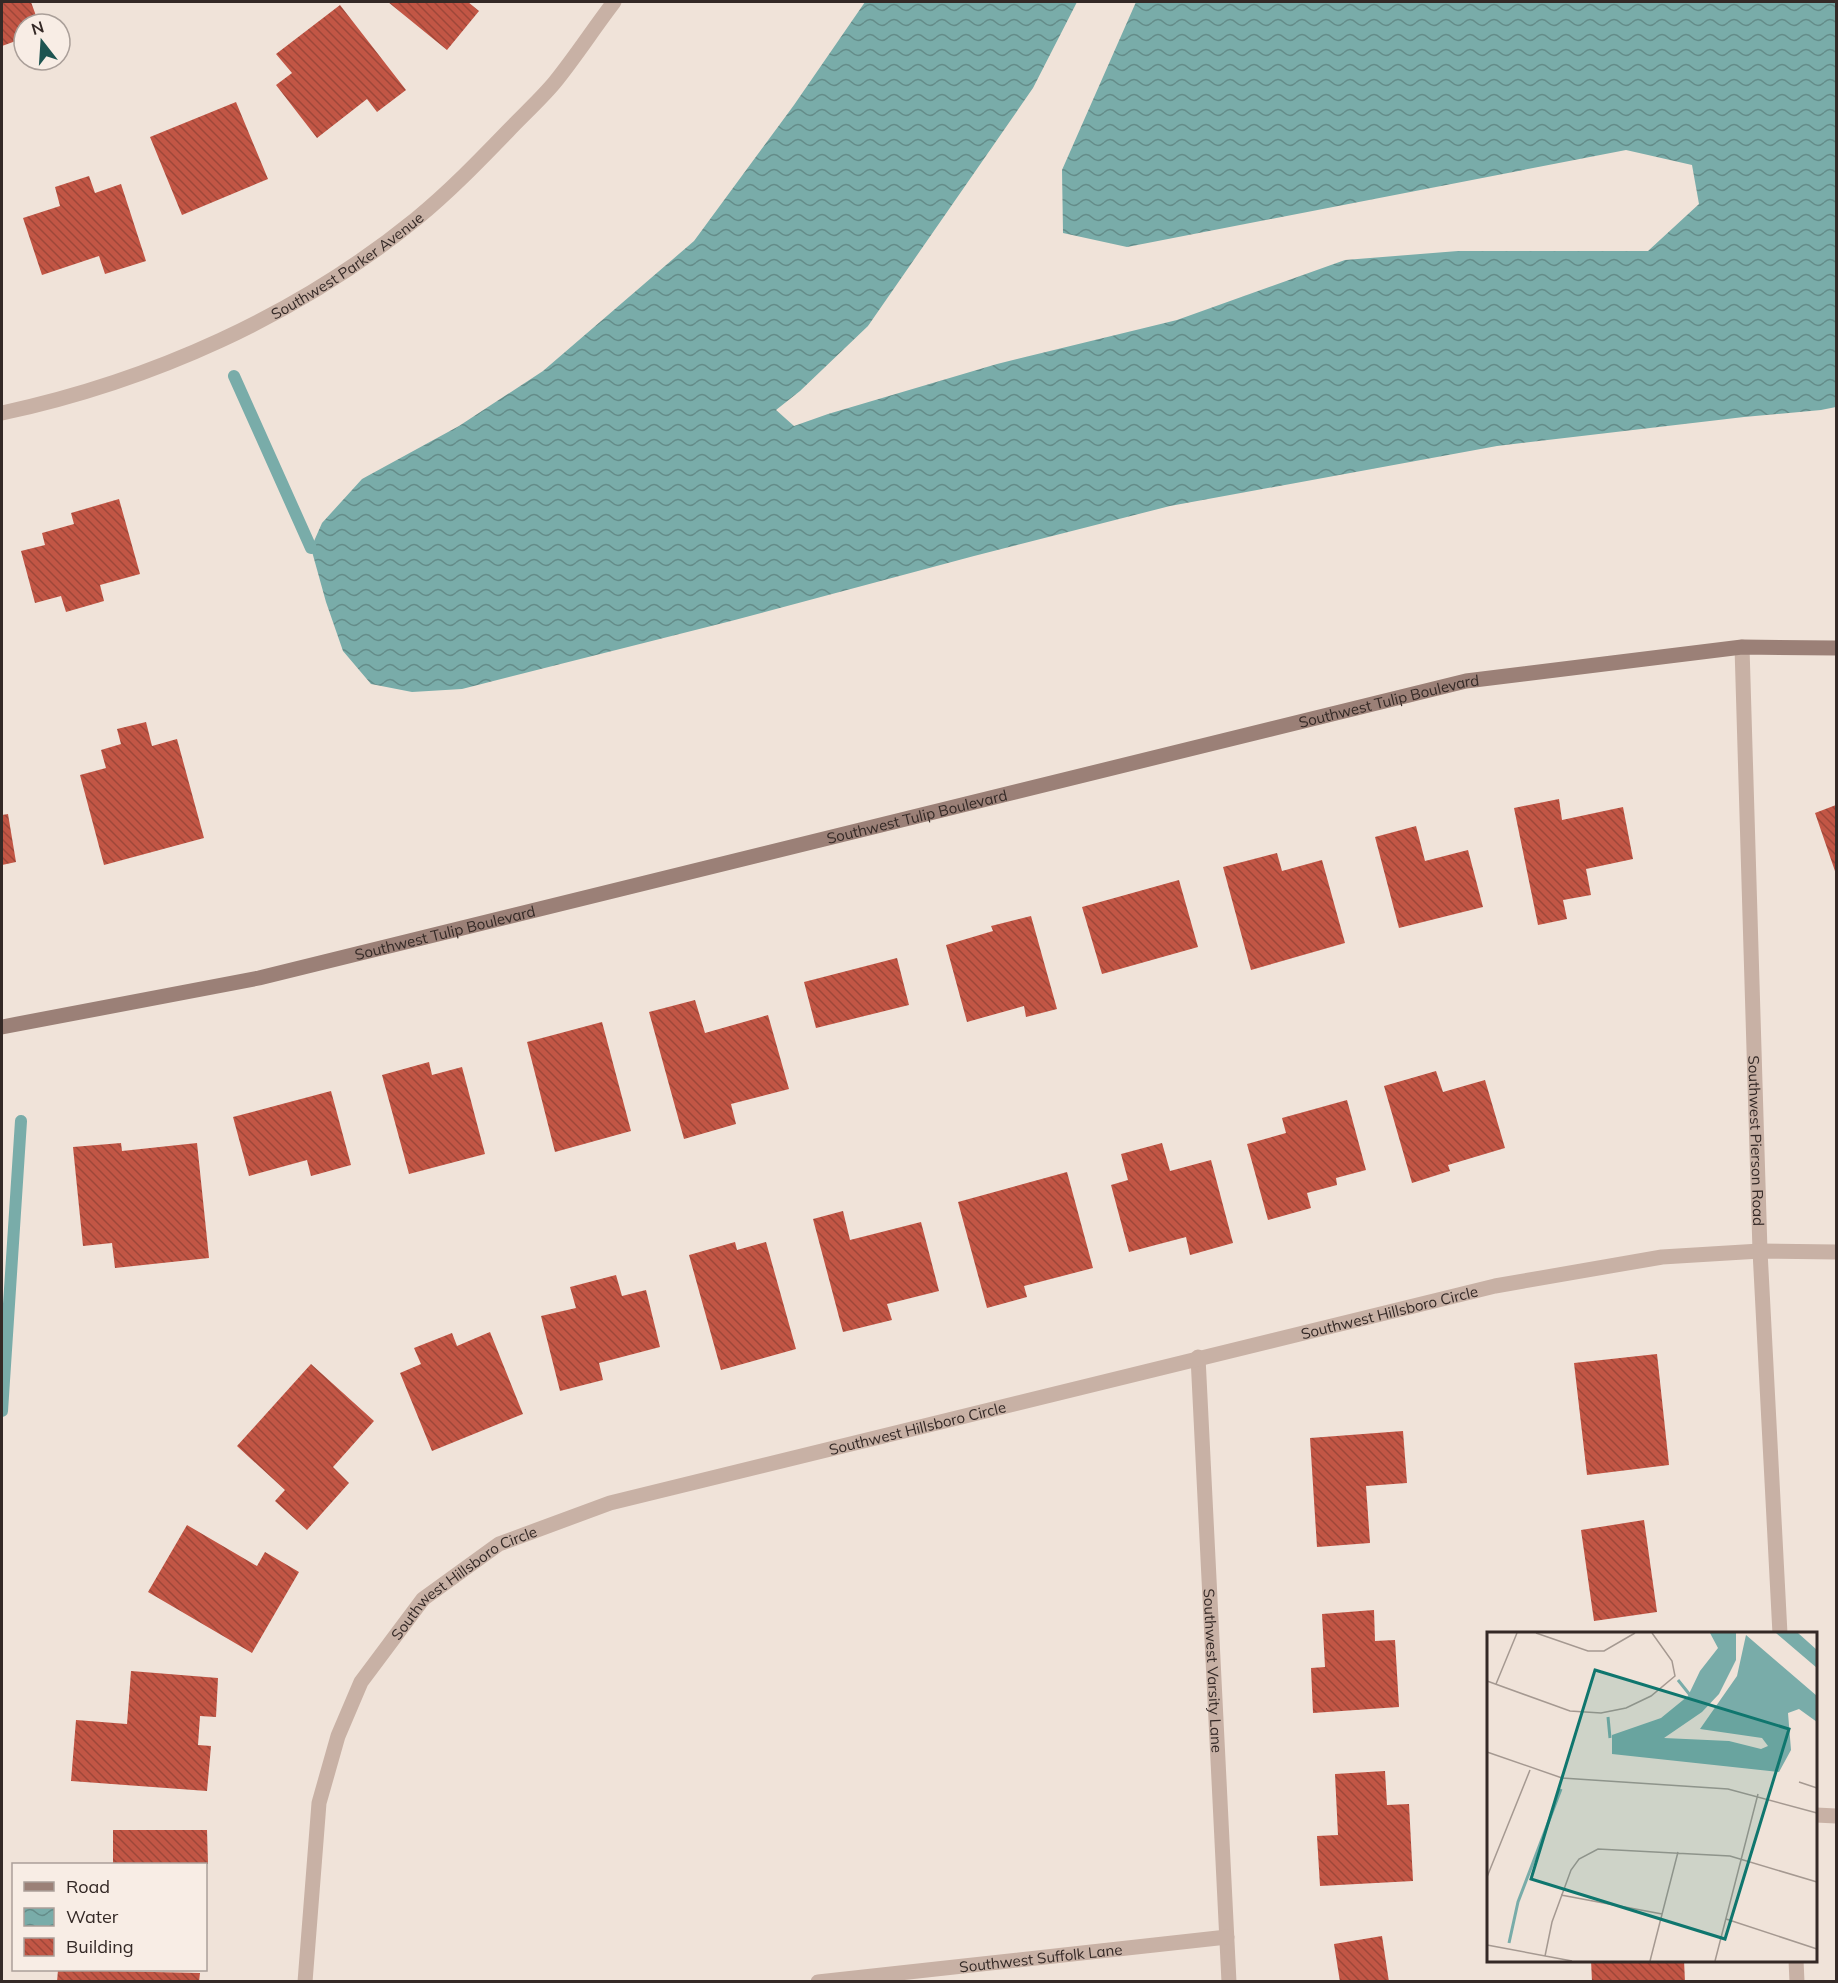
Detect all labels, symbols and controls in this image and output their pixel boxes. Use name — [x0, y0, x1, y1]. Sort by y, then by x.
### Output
north arrow — [12, 12, 72, 72]
text: N — [29, 16, 46, 39]
street label: Southwest Parker Avenue — [267, 208, 427, 323]
street label: Southwest Tulip Boulevard — [1296, 670, 1480, 731]
street label: Southwest Tulip Boulevard — [825, 785, 1009, 848]
street label: Southwest Tulip Boulevard — [353, 901, 537, 964]
street label: Southwest Pierson Road — [1745, 1055, 1769, 1226]
street label: Southwest Hillsboro Circle — [1299, 1281, 1480, 1343]
street label: Southwest Hillsboro Circle — [827, 1397, 1008, 1459]
street label: Southwest Hillsboro Circle — [386, 1521, 539, 1643]
street label: Southwest Varsity Lane — [1200, 1588, 1227, 1753]
inset map — [1487, 1632, 1817, 1962]
legend — [12, 1863, 207, 1971]
text: Road — [66, 1875, 110, 1898]
text: Water — [66, 1905, 119, 1928]
text: Building — [66, 1935, 134, 1958]
street label: Southwest Suffolk Lane — [958, 1939, 1123, 1976]

